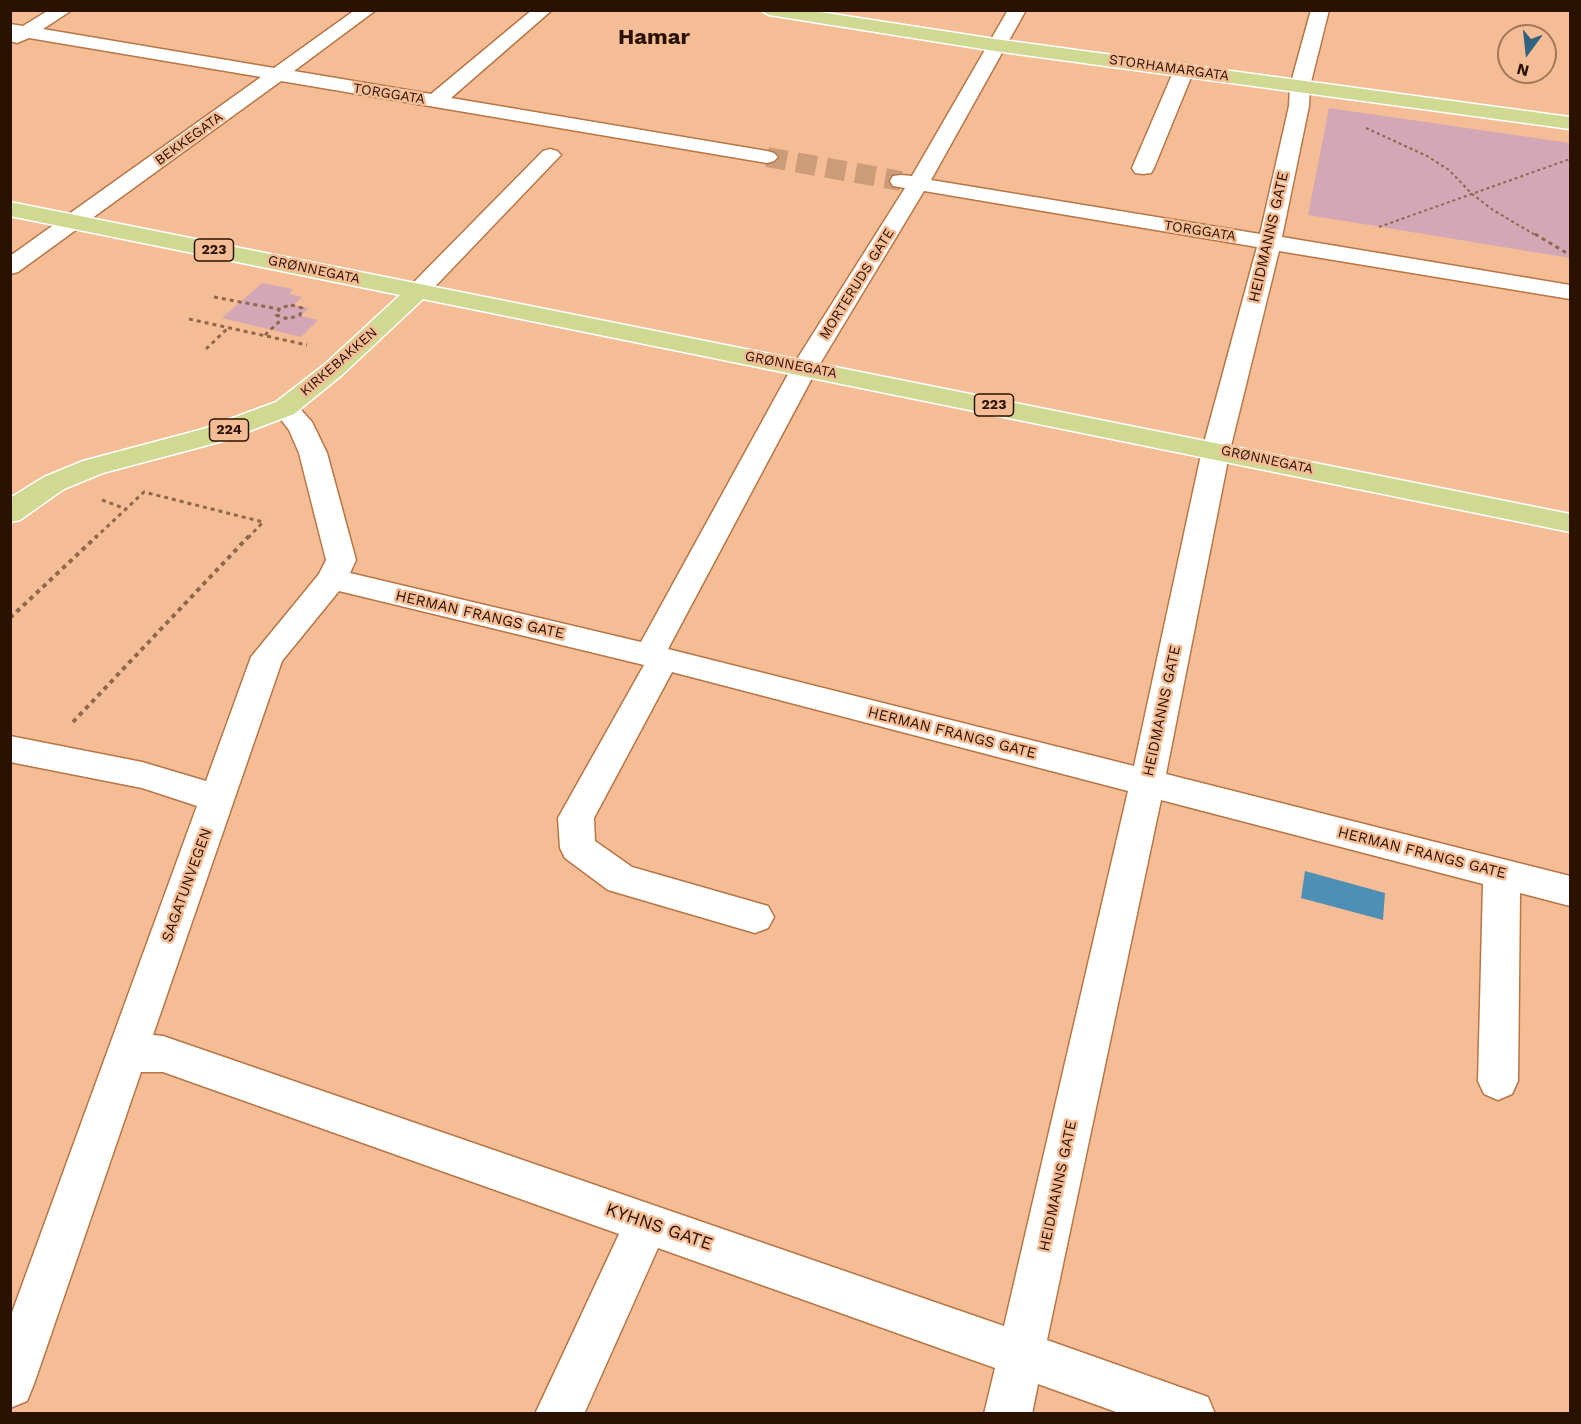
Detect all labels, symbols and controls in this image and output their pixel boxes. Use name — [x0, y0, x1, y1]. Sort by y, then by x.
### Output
north arrow — [1497, 24, 1557, 84]
district label: Hamar — [618, 25, 690, 51]
street label: STORHAMARGATA — [1108, 51, 1230, 85]
text: N — [1515, 59, 1531, 81]
street label: TORGGATA — [352, 80, 426, 108]
street label: BEKKEGATA — [152, 109, 226, 169]
street label: HEIDMANNS GATE — [1245, 170, 1293, 304]
street label: TORGGATA — [1163, 217, 1237, 245]
street label: MORTERUDS GATE — [816, 226, 898, 342]
road number: 223 — [194, 239, 234, 261]
street label: GRØNNEGATA — [266, 252, 362, 288]
street label: KIRKEBAKKEN — [297, 324, 381, 400]
street label: GRØNNEGATA — [743, 348, 839, 382]
road number: 223 — [974, 394, 1014, 416]
road number: 224 — [210, 419, 248, 441]
street label: GRØNNEGATA — [1219, 442, 1315, 478]
street label: HERMAN FRANGS GATE — [394, 587, 566, 643]
street label: HEIDMANNS GATE — [1139, 644, 1185, 778]
street label: HERMAN FRANGS GATE — [866, 703, 1038, 763]
street label: HERMAN FRANGS GATE — [1336, 823, 1508, 883]
street label: SAGATUNVEGEN — [158, 826, 216, 944]
street label: HEIDMANNS GATE — [1035, 1119, 1081, 1253]
street label: KYHNS GATE — [603, 1199, 715, 1255]

